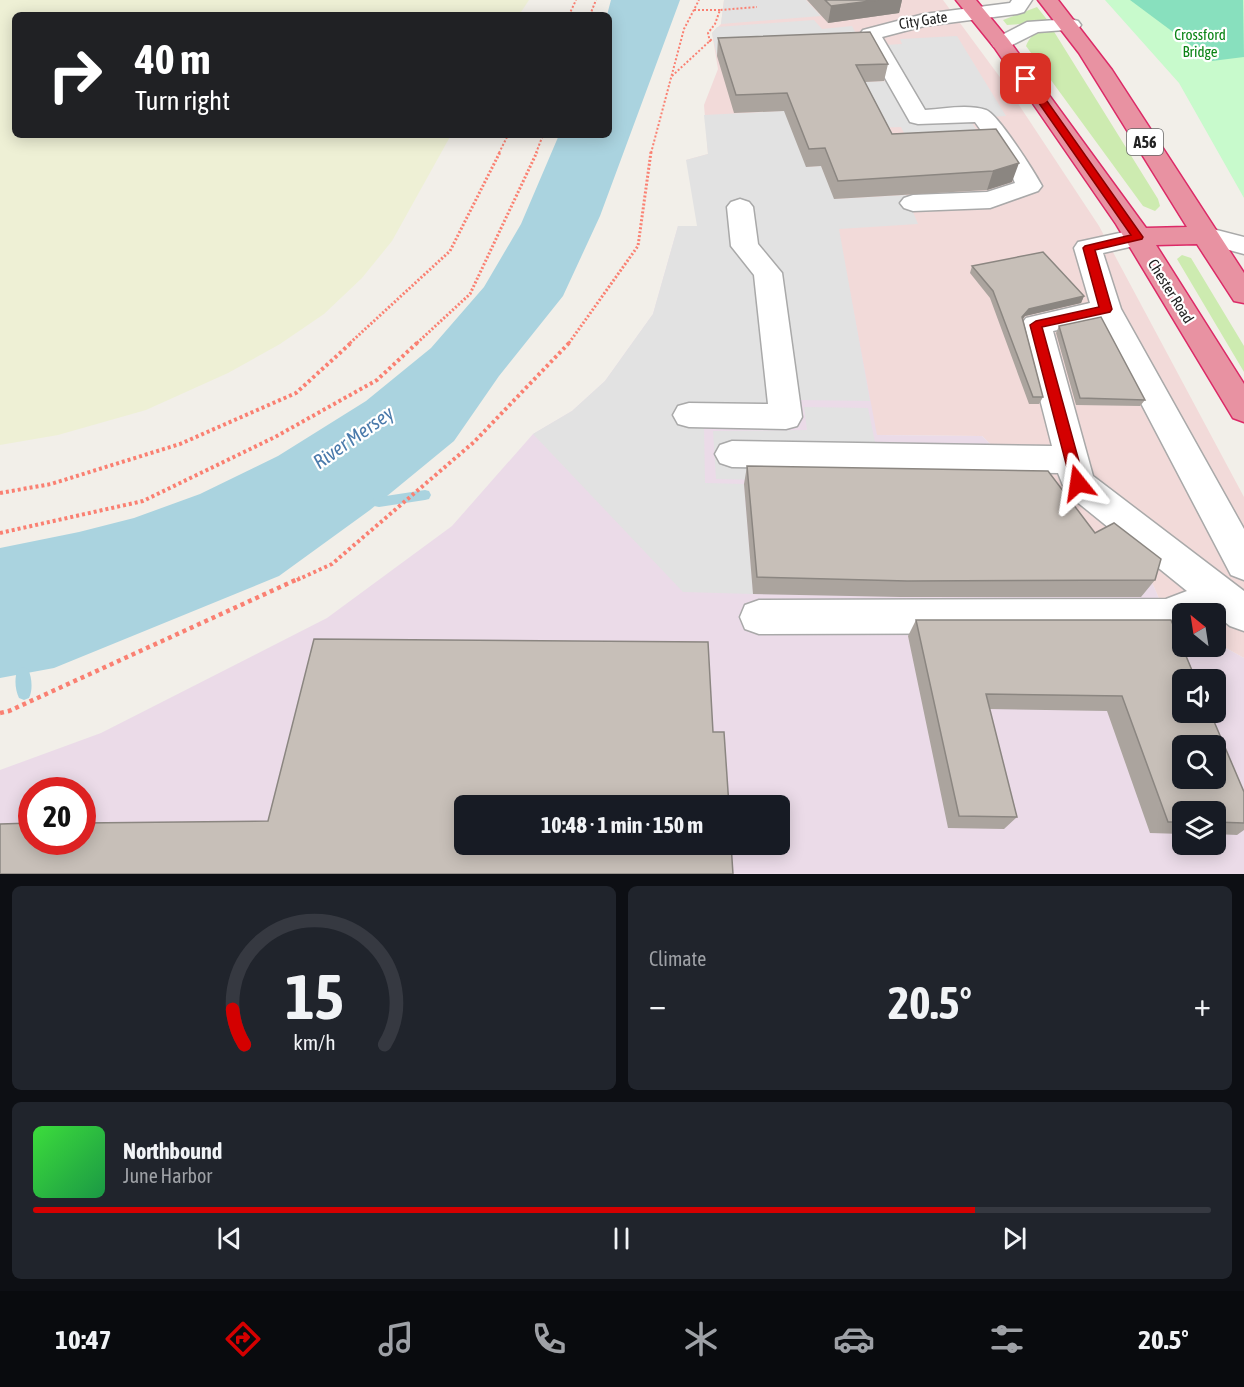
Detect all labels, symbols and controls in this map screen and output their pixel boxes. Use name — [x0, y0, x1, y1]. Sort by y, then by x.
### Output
street label: City Gate — [898, 8, 949, 32]
park label: Crossford Bridge — [1174, 26, 1226, 60]
text: 40 m — [135, 35, 210, 83]
icon: right — [36, 36, 114, 114]
pin — [1000, 53, 1051, 104]
icon: arrive — [1009, 62, 1042, 95]
text: Turn right — [135, 85, 230, 116]
road number: A56 — [1127, 129, 1163, 155]
street label: Chester Road — [1145, 256, 1197, 326]
water label: River Mersey — [308, 400, 398, 473]
position arrow — [1046, 451, 1110, 515]
north arrow — [1172, 603, 1226, 657]
map controls — [1172, 603, 1226, 855]
button: sound — [1172, 669, 1226, 723]
button: search — [1172, 735, 1226, 789]
speed limit sign: 20 — [18, 777, 96, 855]
button: layers — [1172, 801, 1226, 855]
text: 10:48 · 1 min · 150 m — [541, 812, 703, 838]
text: Climate — [649, 947, 706, 970]
text: 15 — [285, 961, 343, 1032]
text: 20.5° — [888, 977, 972, 1029]
text: − — [649, 985, 666, 1023]
text: + — [1194, 985, 1211, 1023]
text: km/h — [293, 1030, 335, 1055]
text: Northbound — [123, 1138, 222, 1164]
text: June Harbor — [123, 1164, 212, 1187]
icon: previous — [213, 1222, 246, 1255]
icon: pause — [605, 1222, 638, 1255]
icon: next — [998, 1222, 1031, 1255]
icon: directions — [222, 1318, 264, 1360]
icon: music — [375, 1318, 417, 1360]
icon: phone — [528, 1318, 570, 1360]
icon: climate — [680, 1318, 722, 1360]
icon: car — [833, 1318, 875, 1360]
icon: filters — [986, 1318, 1028, 1360]
text: 10:47 — [55, 1324, 111, 1355]
text: 20.5° — [1138, 1324, 1189, 1355]

